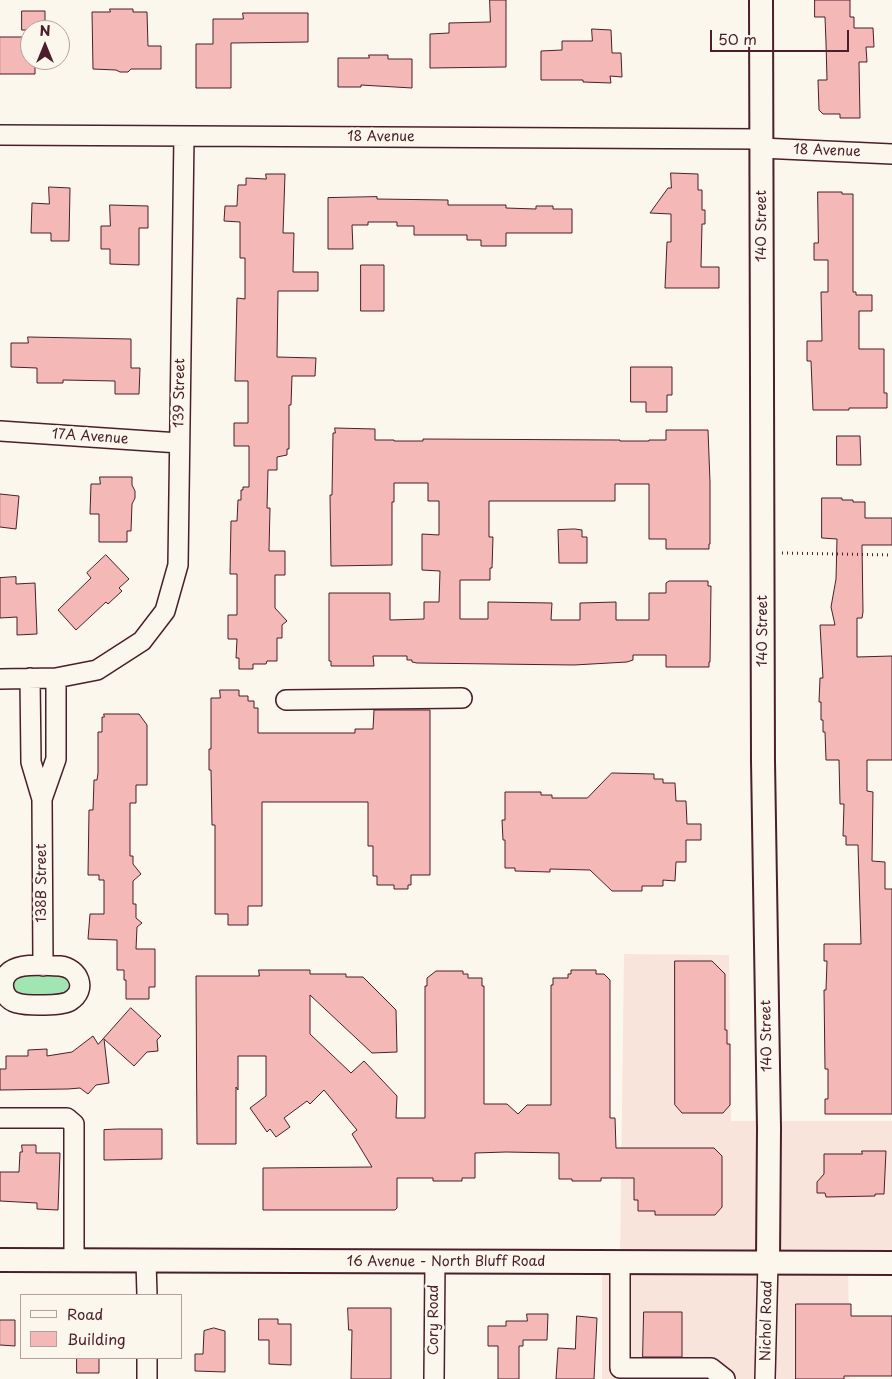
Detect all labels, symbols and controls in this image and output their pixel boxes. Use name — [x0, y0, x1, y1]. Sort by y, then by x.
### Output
north arrow — [20, 20, 70, 70]
text: N — [39, 20, 51, 41]
scale bar — [712, 20, 851, 52]
text: 50 m — [718, 27, 757, 50]
street label: 18 Avenue — [347, 129, 415, 145]
street label: 18 Avenue — [793, 141, 861, 161]
street label: 140 Street — [754, 190, 770, 262]
street label: 139 Street — [171, 358, 189, 428]
street label: 17A Avenue — [51, 426, 129, 448]
street label: 140 Street — [755, 595, 771, 667]
street label: 138B Street — [34, 844, 50, 922]
street label: 140 Street — [758, 1000, 776, 1072]
street label: 16 Avenue - North Bluff Road — [347, 1254, 545, 1270]
street label: Nichol Road — [758, 1280, 776, 1362]
street label: Cory Road — [426, 1285, 442, 1355]
legend — [20, 1294, 182, 1359]
text: Road — [67, 1302, 103, 1325]
text: Building — [67, 1327, 126, 1350]

